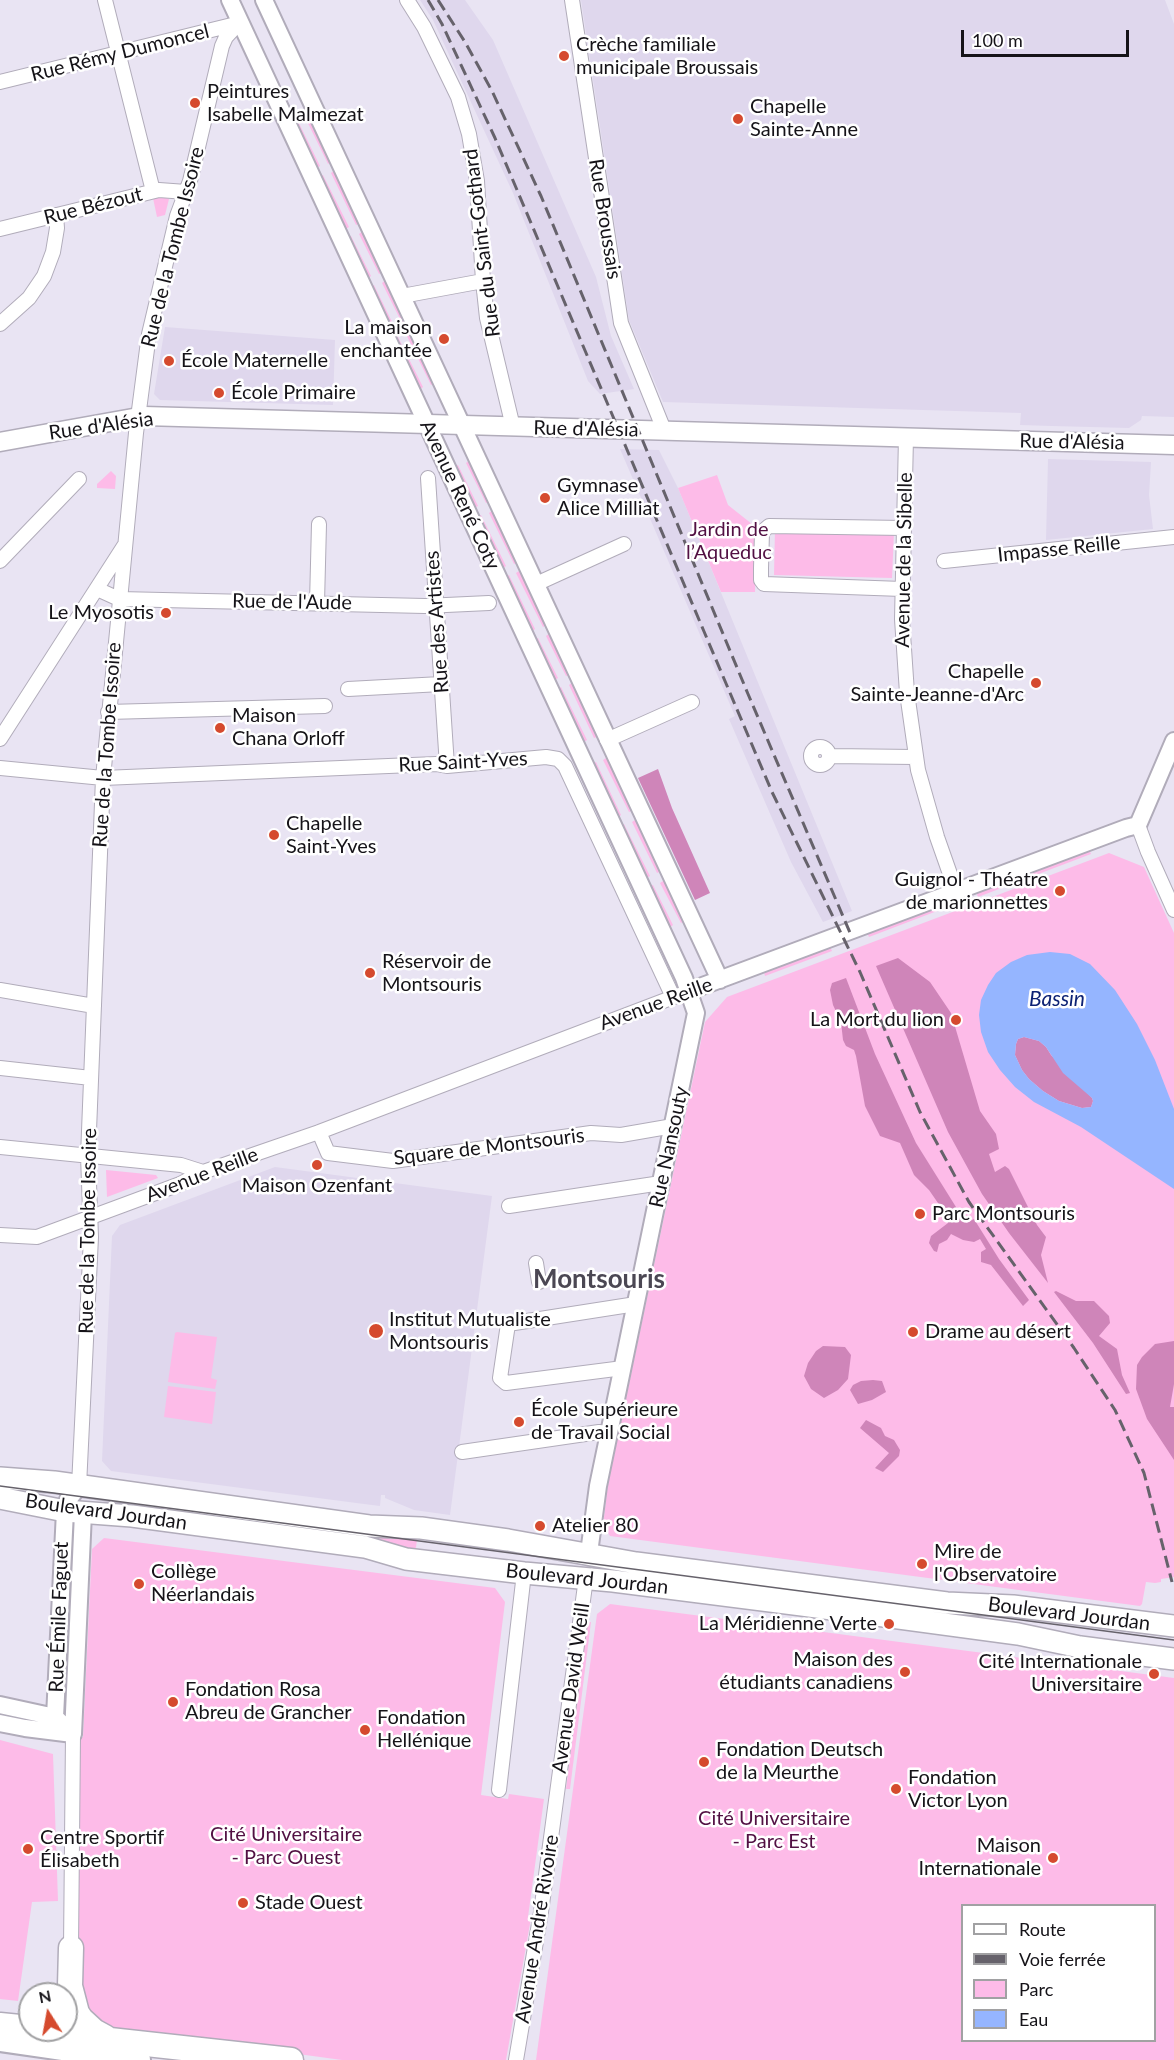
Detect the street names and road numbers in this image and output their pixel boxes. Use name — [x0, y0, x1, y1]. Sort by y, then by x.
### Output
street label: Rue Rémy Dumoncel — [28, 19, 212, 87]
street label: Rue de la Tombe Issoire — [136, 144, 210, 350]
street label: Rue du Saint-Gothard — [459, 147, 505, 339]
street label: Rue Broussais — [584, 157, 626, 281]
street label: Rue Bézout — [41, 182, 145, 230]
street label: Rue d'Alésia — [47, 407, 155, 445]
street label: Avenue René Coty — [415, 416, 505, 574]
street label: Rue d'Alésia — [533, 416, 639, 442]
street label: Rue d'Alésia — [1019, 429, 1125, 455]
street label: Avenue de la Sibelle — [890, 472, 918, 648]
street label: Impasse Reille — [996, 531, 1122, 567]
street label: Rue des Artistes — [420, 550, 454, 694]
street label: Rue de l'Aude — [232, 589, 352, 615]
street label: Rue de la Tombe Issoire — [88, 641, 126, 849]
street label: Rue Saint-Yves — [398, 747, 528, 777]
street label: Avenue Reille — [596, 972, 716, 1036]
street label: Rue Nansouty — [644, 1084, 694, 1210]
street label: Square de Montsouris — [392, 1123, 586, 1171]
street label: Rue de la Tombe Issoire — [74, 1128, 102, 1334]
street label: Avenue Reille — [142, 1143, 262, 1207]
street label: Boulevard Jourdan — [23, 1489, 189, 1535]
street label: Rue Émile Faguet — [44, 1541, 74, 1693]
street label: Boulevard Jourdan — [505, 1559, 669, 1599]
street label: Boulevard Jourdan — [986, 1592, 1152, 1636]
street label: Avenue David Weill — [547, 1601, 595, 1775]
street label: Avenue André Rivoire — [510, 1833, 564, 2025]

